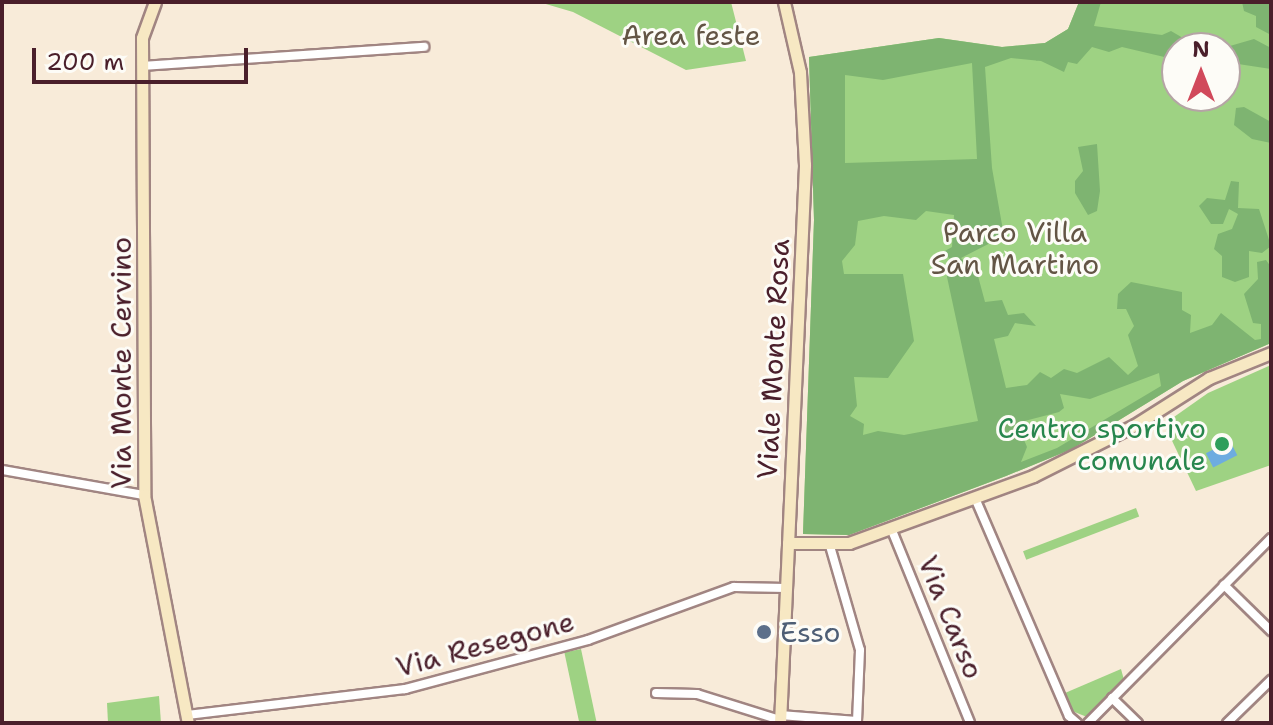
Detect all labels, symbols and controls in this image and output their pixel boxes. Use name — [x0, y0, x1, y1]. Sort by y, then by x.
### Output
park label: Area feste — [621, 18, 761, 52]
scale bar — [36, 32, 252, 82]
north arrow — [1161, 32, 1241, 112]
text: N — [1192, 35, 1210, 64]
text: 200 m — [46, 46, 124, 78]
park label: Parco Villa San Martino — [931, 215, 1099, 281]
street label: Via Monte Cervino — [104, 237, 138, 489]
street label: Viale Monte Rosa — [750, 238, 796, 480]
place label: Centro sportivo comunale — [998, 411, 1206, 477]
marker: Centro sportivo comunale — [1213, 435, 1231, 453]
street label: Via Carso — [911, 551, 991, 683]
street label: Via Resegone — [392, 604, 578, 684]
place label: Esso — [780, 615, 841, 649]
marker: Esso — [755, 623, 773, 641]

